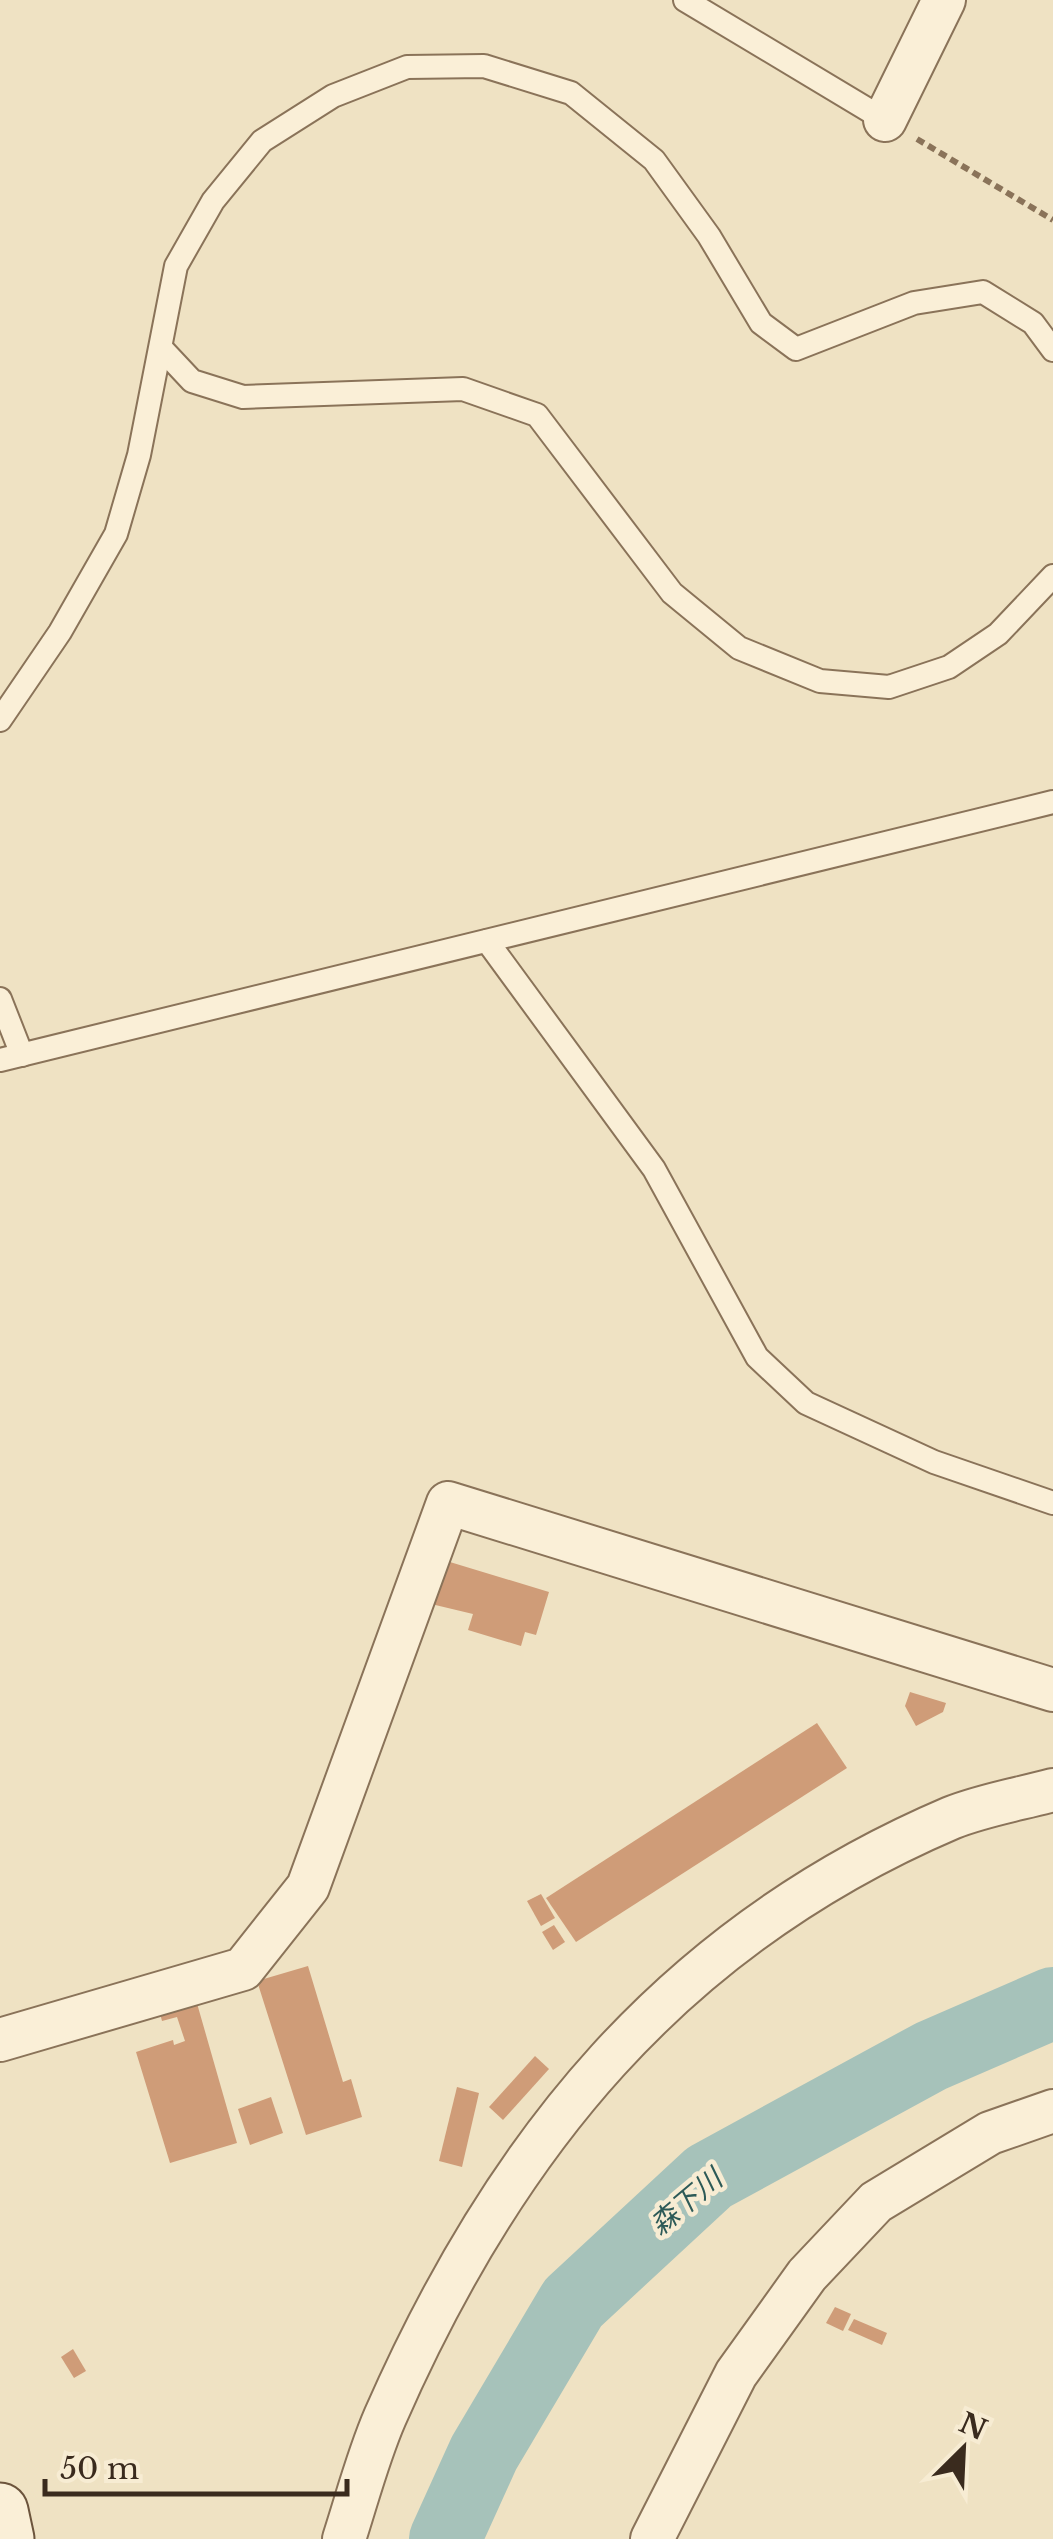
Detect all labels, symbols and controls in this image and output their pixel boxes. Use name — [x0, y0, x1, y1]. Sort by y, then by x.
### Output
water label: 森下川 — [643, 2160, 732, 2242]
north arrow — [913, 2399, 1013, 2499]
text: N — [954, 2405, 992, 2448]
scale bar — [45, 2434, 348, 2496]
text: 50 m — [60, 2450, 139, 2487]

